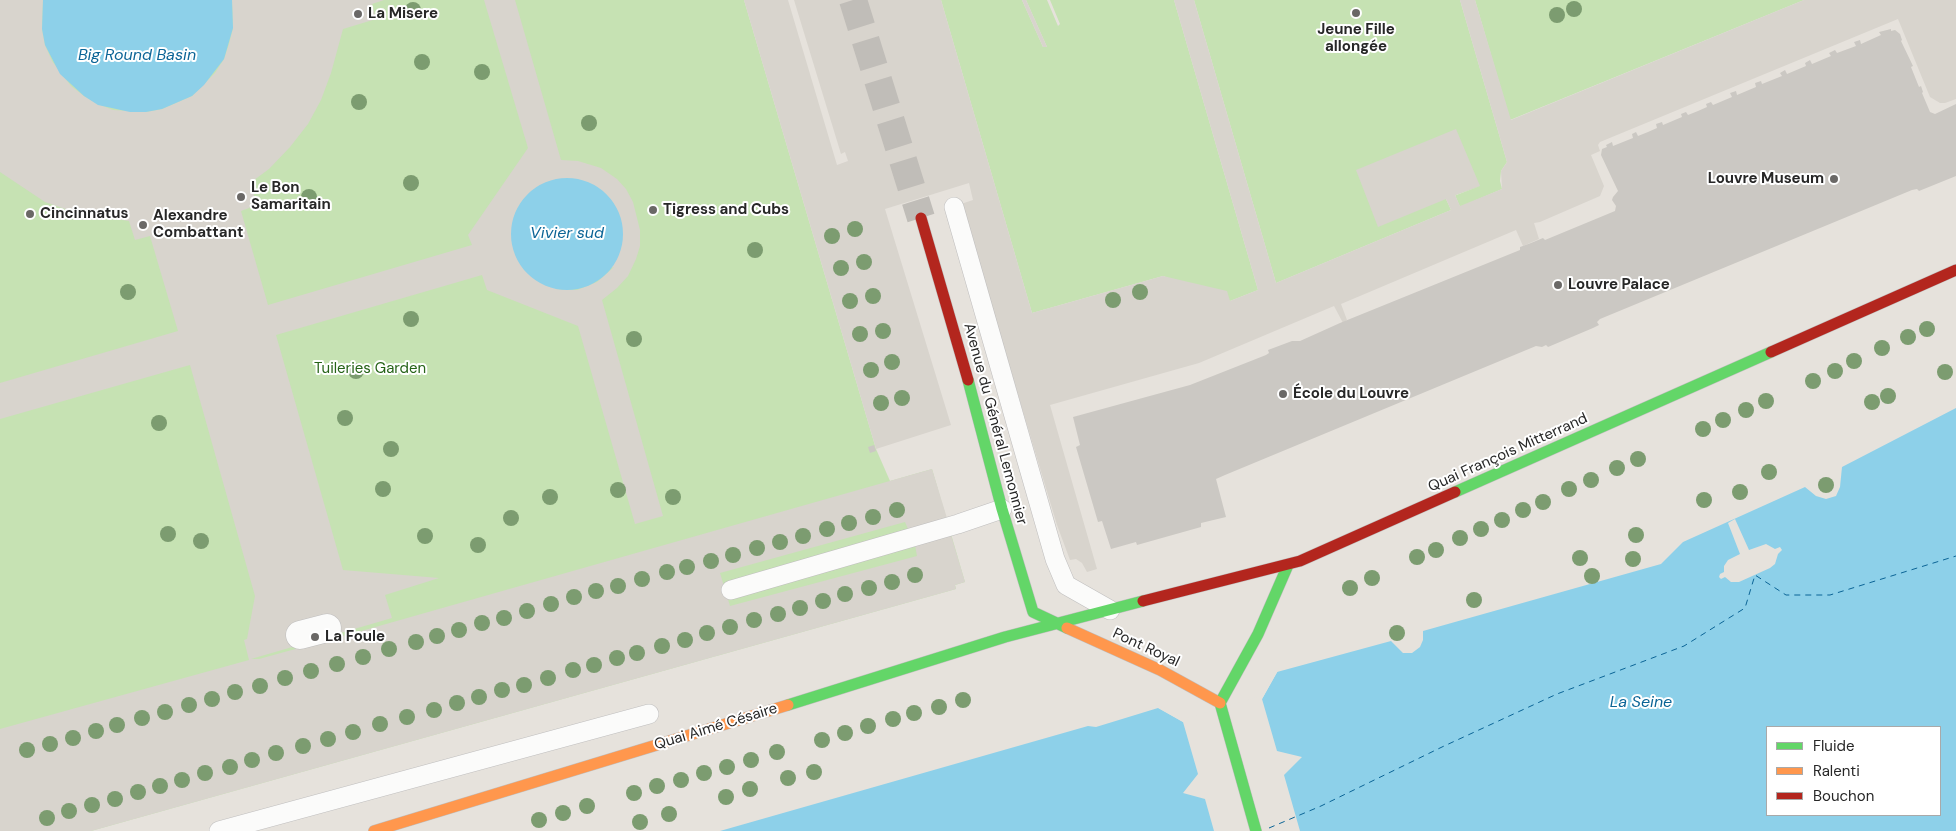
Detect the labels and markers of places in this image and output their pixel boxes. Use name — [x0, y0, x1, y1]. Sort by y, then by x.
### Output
place label: La Misere — [368, 5, 438, 23]
marker: Jeune Fille allongée — [1350, 7, 1362, 19]
marker: La Misere — [352, 8, 364, 20]
place label: Jeune Fille allongée — [1317, 21, 1395, 56]
place label: Louvre Museum — [1708, 170, 1824, 188]
marker: Louvre Museum — [1828, 173, 1840, 185]
place label: Le Bon Samaritain — [251, 179, 331, 214]
marker: Le Bon Samaritain — [235, 191, 247, 203]
place label: Tigress and Cubs — [663, 201, 789, 219]
marker: Tigress and Cubs — [647, 204, 659, 216]
place label: Cincinnatus — [40, 205, 129, 223]
place label: Alexandre Combattant — [153, 207, 243, 242]
marker: Cincinnatus — [24, 208, 36, 220]
marker: Alexandre Combattant — [137, 219, 149, 231]
place label: Louvre Palace — [1568, 276, 1670, 294]
marker: Louvre Palace — [1552, 279, 1564, 291]
place label: École du Louvre — [1293, 385, 1409, 403]
marker: École du Louvre — [1277, 388, 1289, 400]
place label: La Foule — [325, 628, 385, 646]
marker: La Foule — [309, 631, 321, 643]

